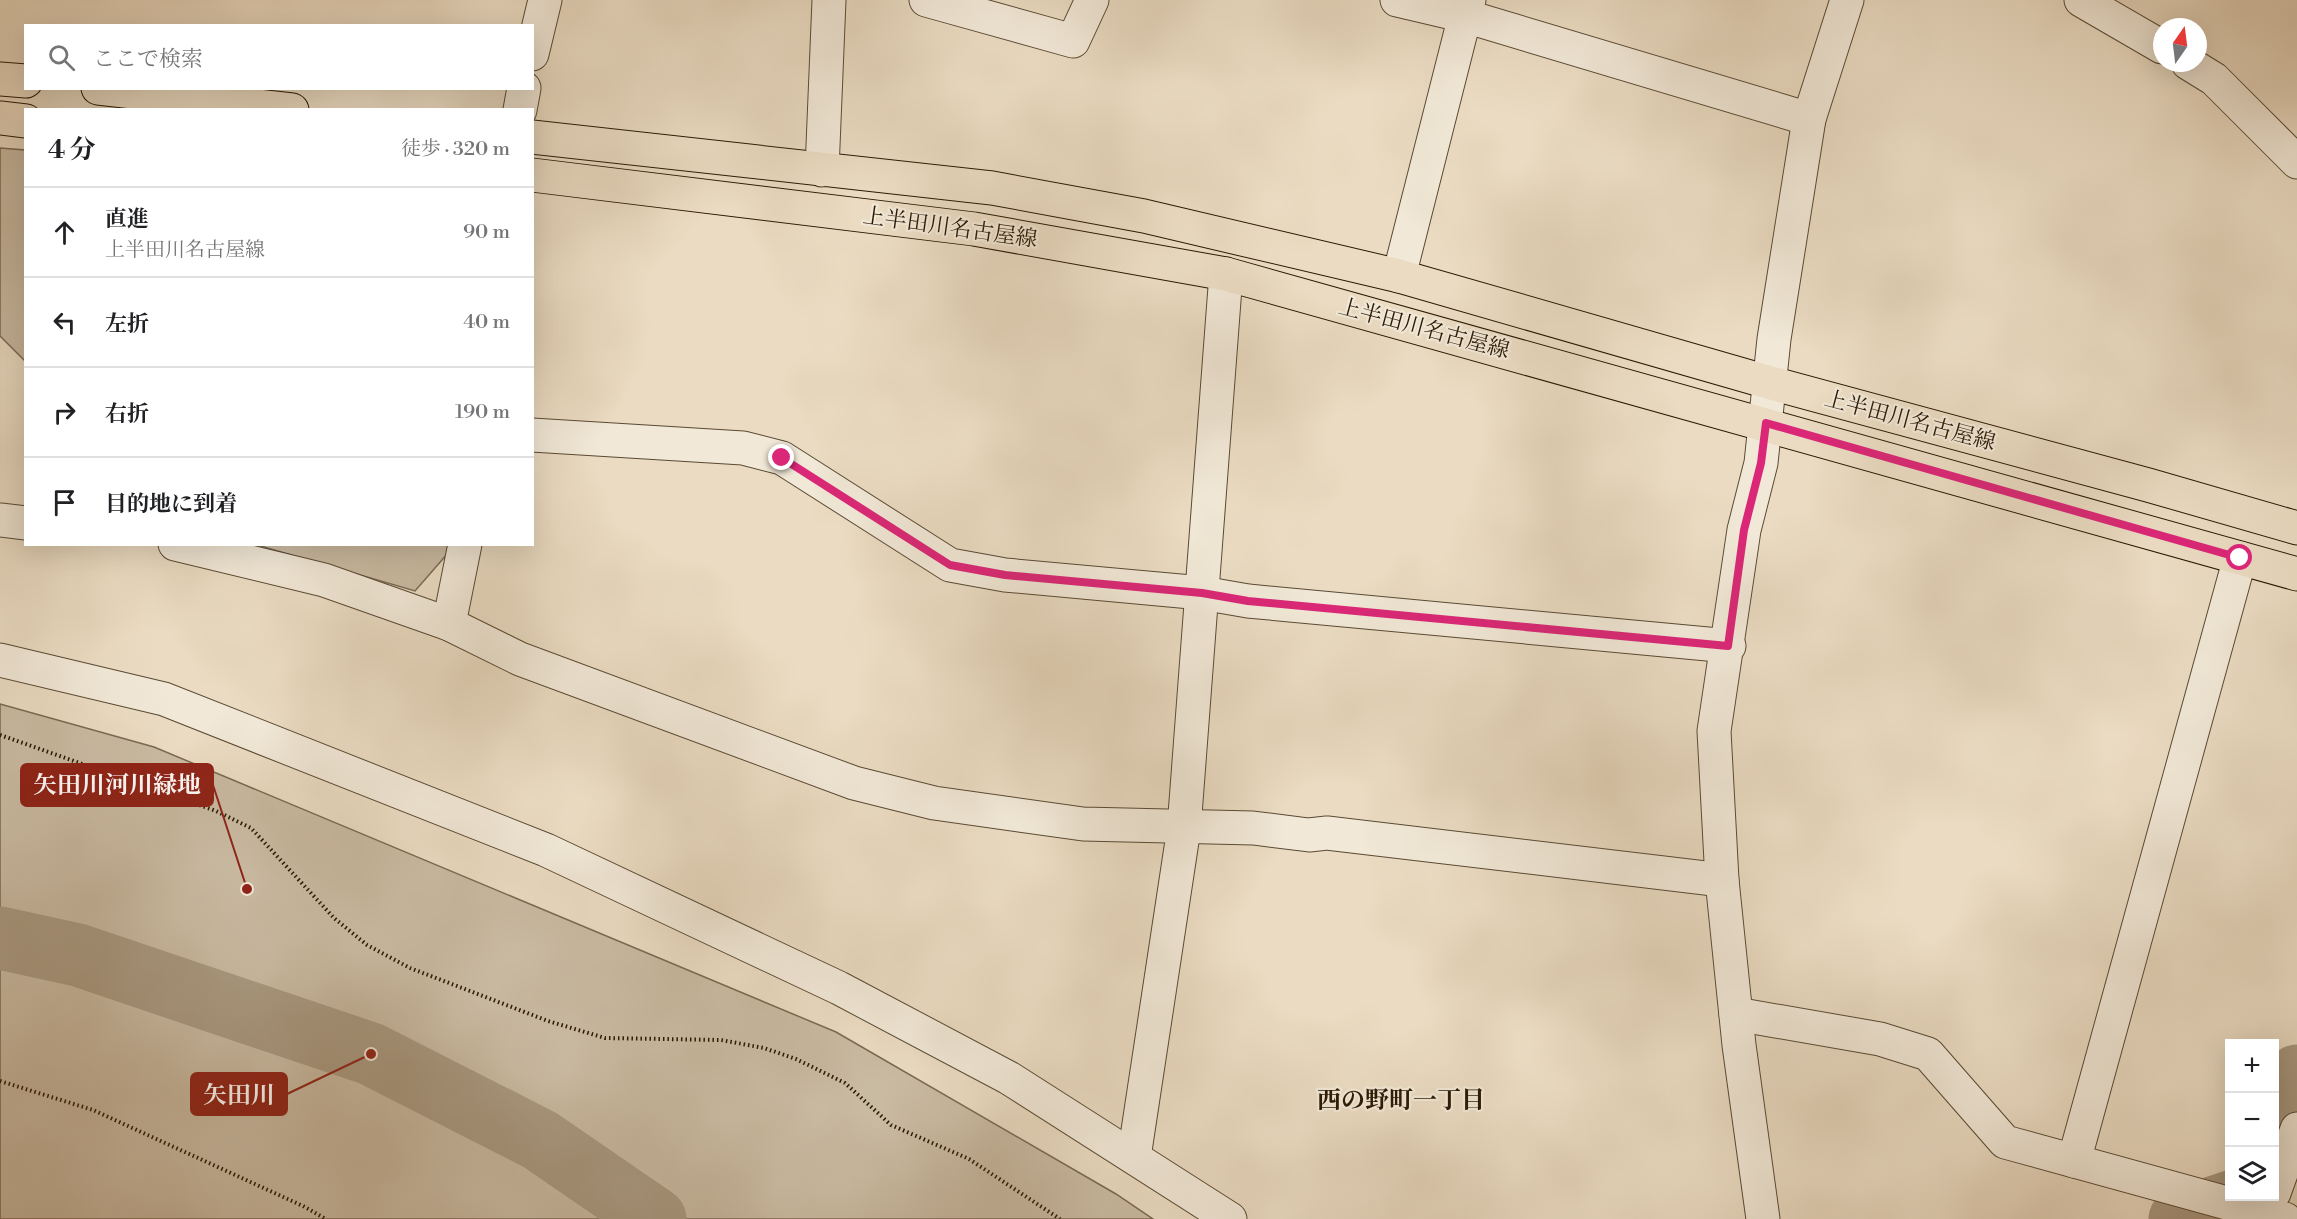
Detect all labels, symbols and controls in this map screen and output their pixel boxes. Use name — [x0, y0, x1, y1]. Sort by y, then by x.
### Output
north arrow — [2153, 18, 2207, 72]
search box — [24, 24, 534, 90]
icon: search — [45, 41, 78, 74]
text: ここで検索 — [93, 46, 203, 73]
text: 4 分 — [48, 134, 96, 166]
text: 徒歩 · 320 m — [401, 137, 510, 162]
street label: 上半田川名古屋線 — [861, 202, 1039, 254]
text: 直進 — [105, 206, 149, 233]
icon: ahead — [48, 216, 81, 249]
text: 90 m — [463, 220, 510, 245]
text: 上半田川名古屋線 — [105, 238, 265, 263]
street label: 上半田川名古屋線 — [1335, 293, 1513, 365]
icon: left — [48, 306, 81, 339]
text: 40 m — [463, 310, 510, 335]
text: 左折 — [105, 311, 149, 338]
street label: 上半田川名古屋線 — [1821, 385, 1999, 457]
icon: right — [48, 396, 81, 429]
text: 190 m — [455, 400, 510, 425]
text: 右折 — [105, 401, 149, 428]
route end — [768, 444, 794, 470]
icon: arrive — [48, 486, 81, 519]
text: 目的地に到着 — [105, 491, 237, 518]
route start — [2226, 544, 2252, 570]
callout: 矢田川河川緑地 — [21, 764, 213, 806]
text: 矢田川河川緑地 — [33, 771, 201, 801]
map controls — [2225, 1039, 2279, 1201]
button: + — [2225, 1039, 2279, 1093]
callout: 矢田川 — [191, 1073, 287, 1115]
text: 矢田川 — [203, 1081, 275, 1111]
district label: 西の野町一丁目 — [1317, 1086, 1485, 1116]
button: − — [2225, 1093, 2279, 1147]
button: layers — [2225, 1147, 2279, 1201]

